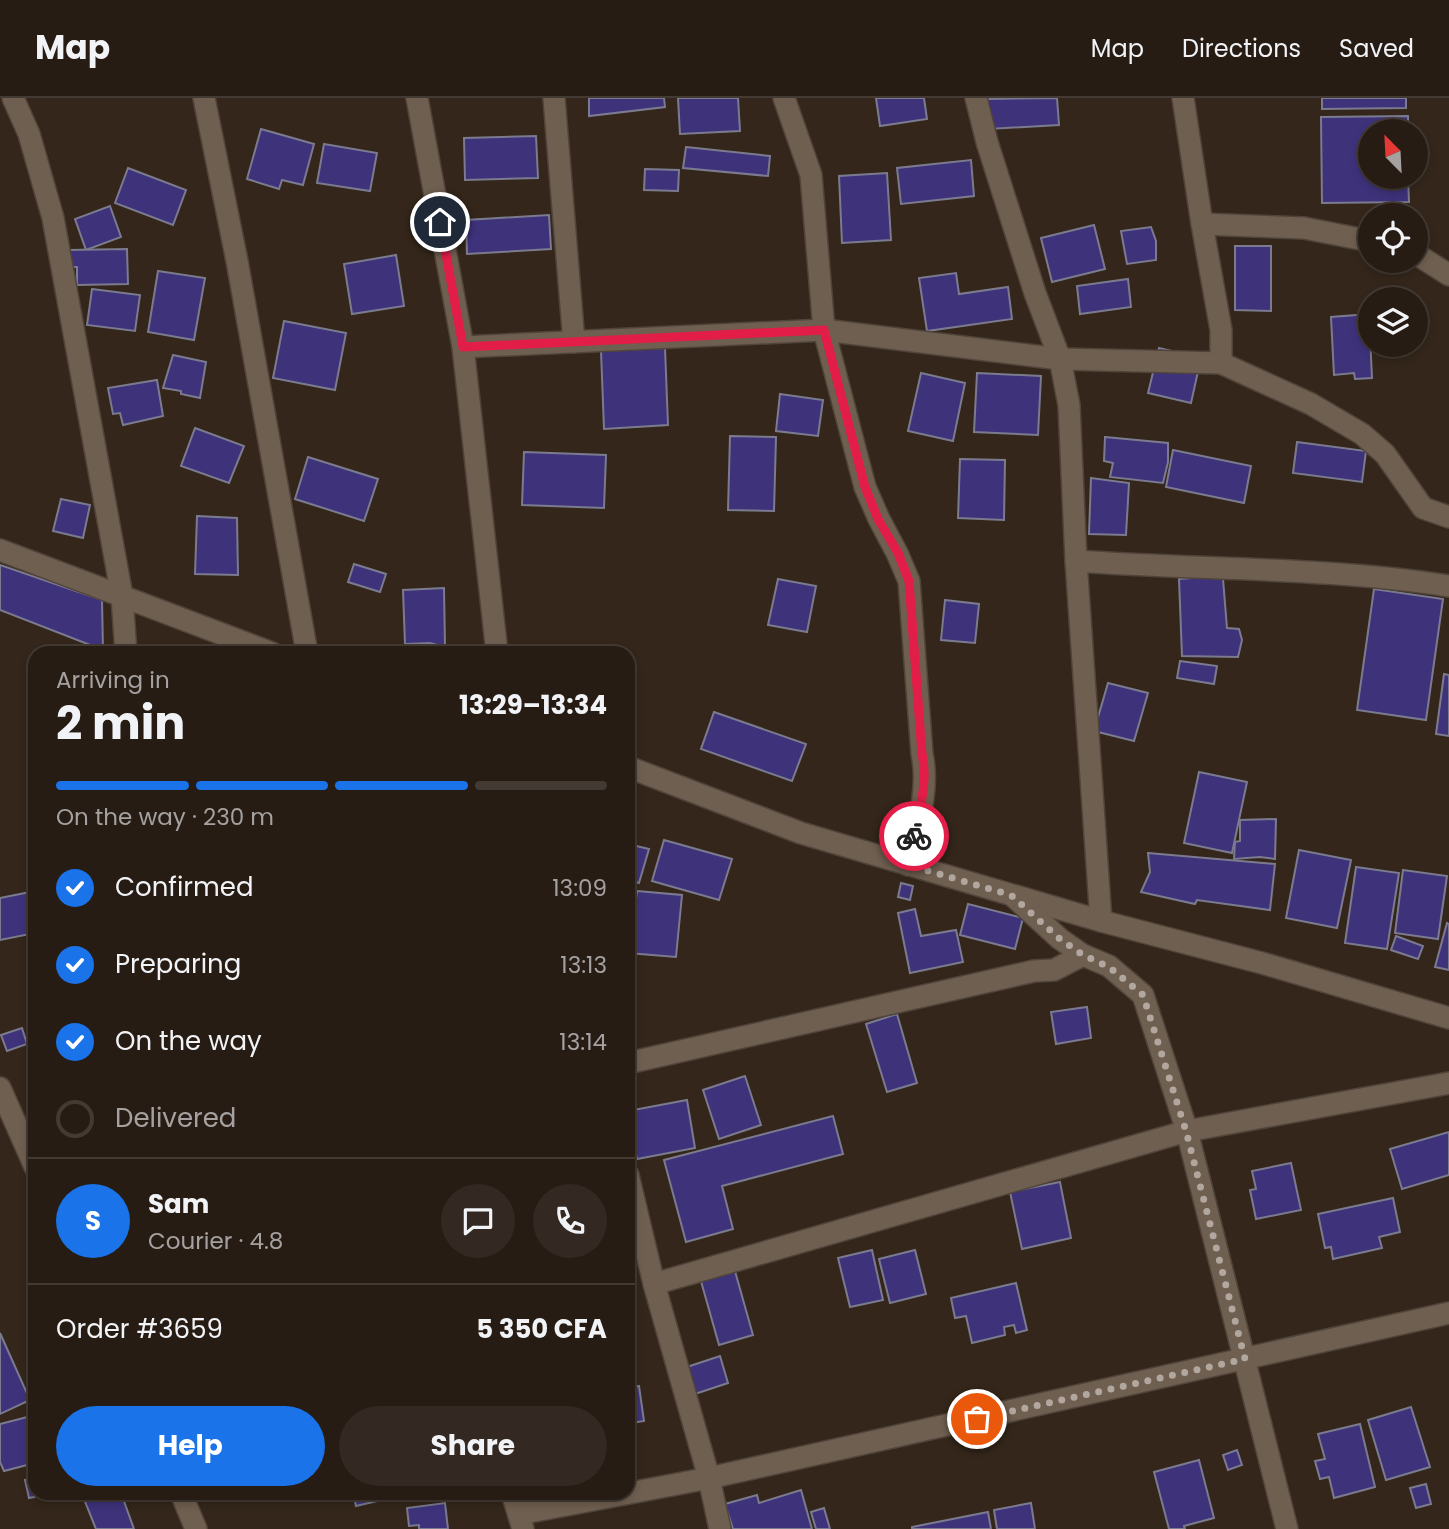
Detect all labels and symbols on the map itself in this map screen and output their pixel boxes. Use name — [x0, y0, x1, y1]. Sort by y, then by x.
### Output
north arrow — [1358, 119, 1428, 189]
pin — [410, 192, 470, 252]
courier — [879, 801, 949, 871]
pin — [947, 1389, 1007, 1449]

